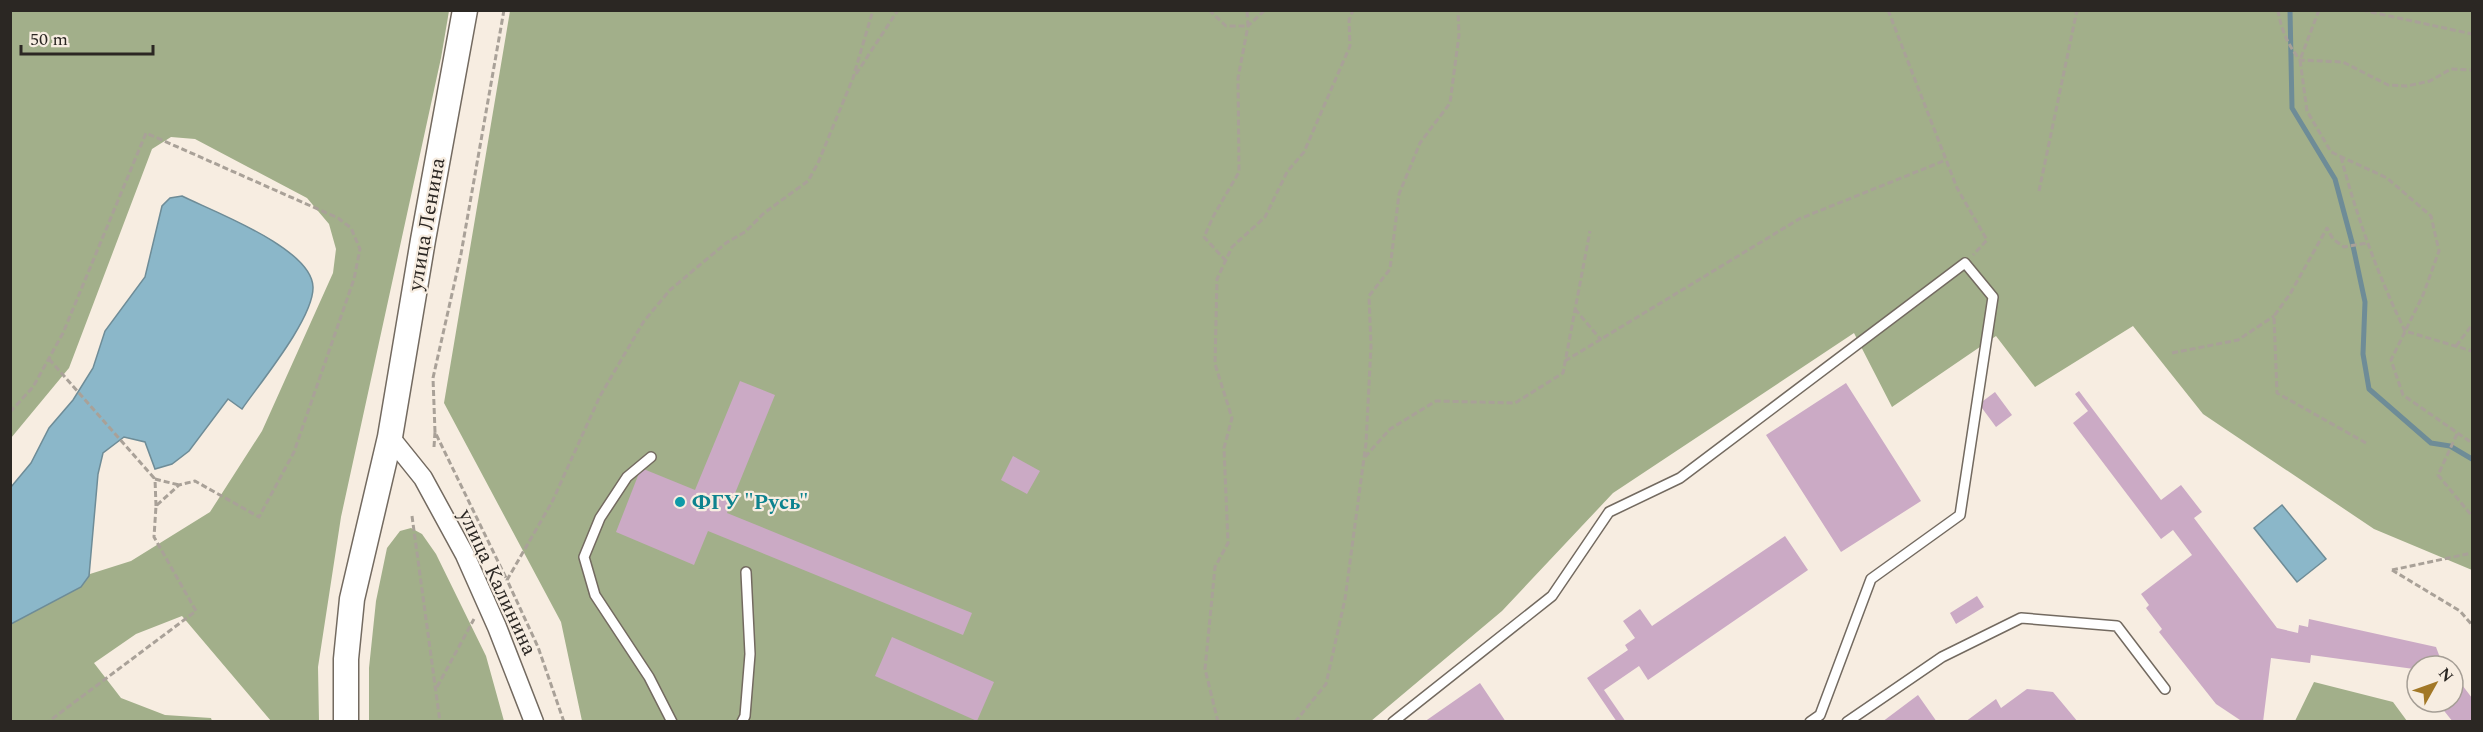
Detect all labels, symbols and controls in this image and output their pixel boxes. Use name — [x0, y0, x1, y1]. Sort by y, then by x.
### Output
scale bar — [21, 18, 153, 56]
text: 50 m — [30, 26, 68, 53]
street label: улица Ленина — [399, 154, 455, 294]
place label: ФГУ "Русь" — [692, 487, 808, 519]
marker: ФГУ "Русь" — [673, 495, 687, 509]
street label: улица Калинина — [449, 503, 545, 662]
north arrow — [2405, 654, 2465, 714]
text: N — [2432, 662, 2459, 688]

